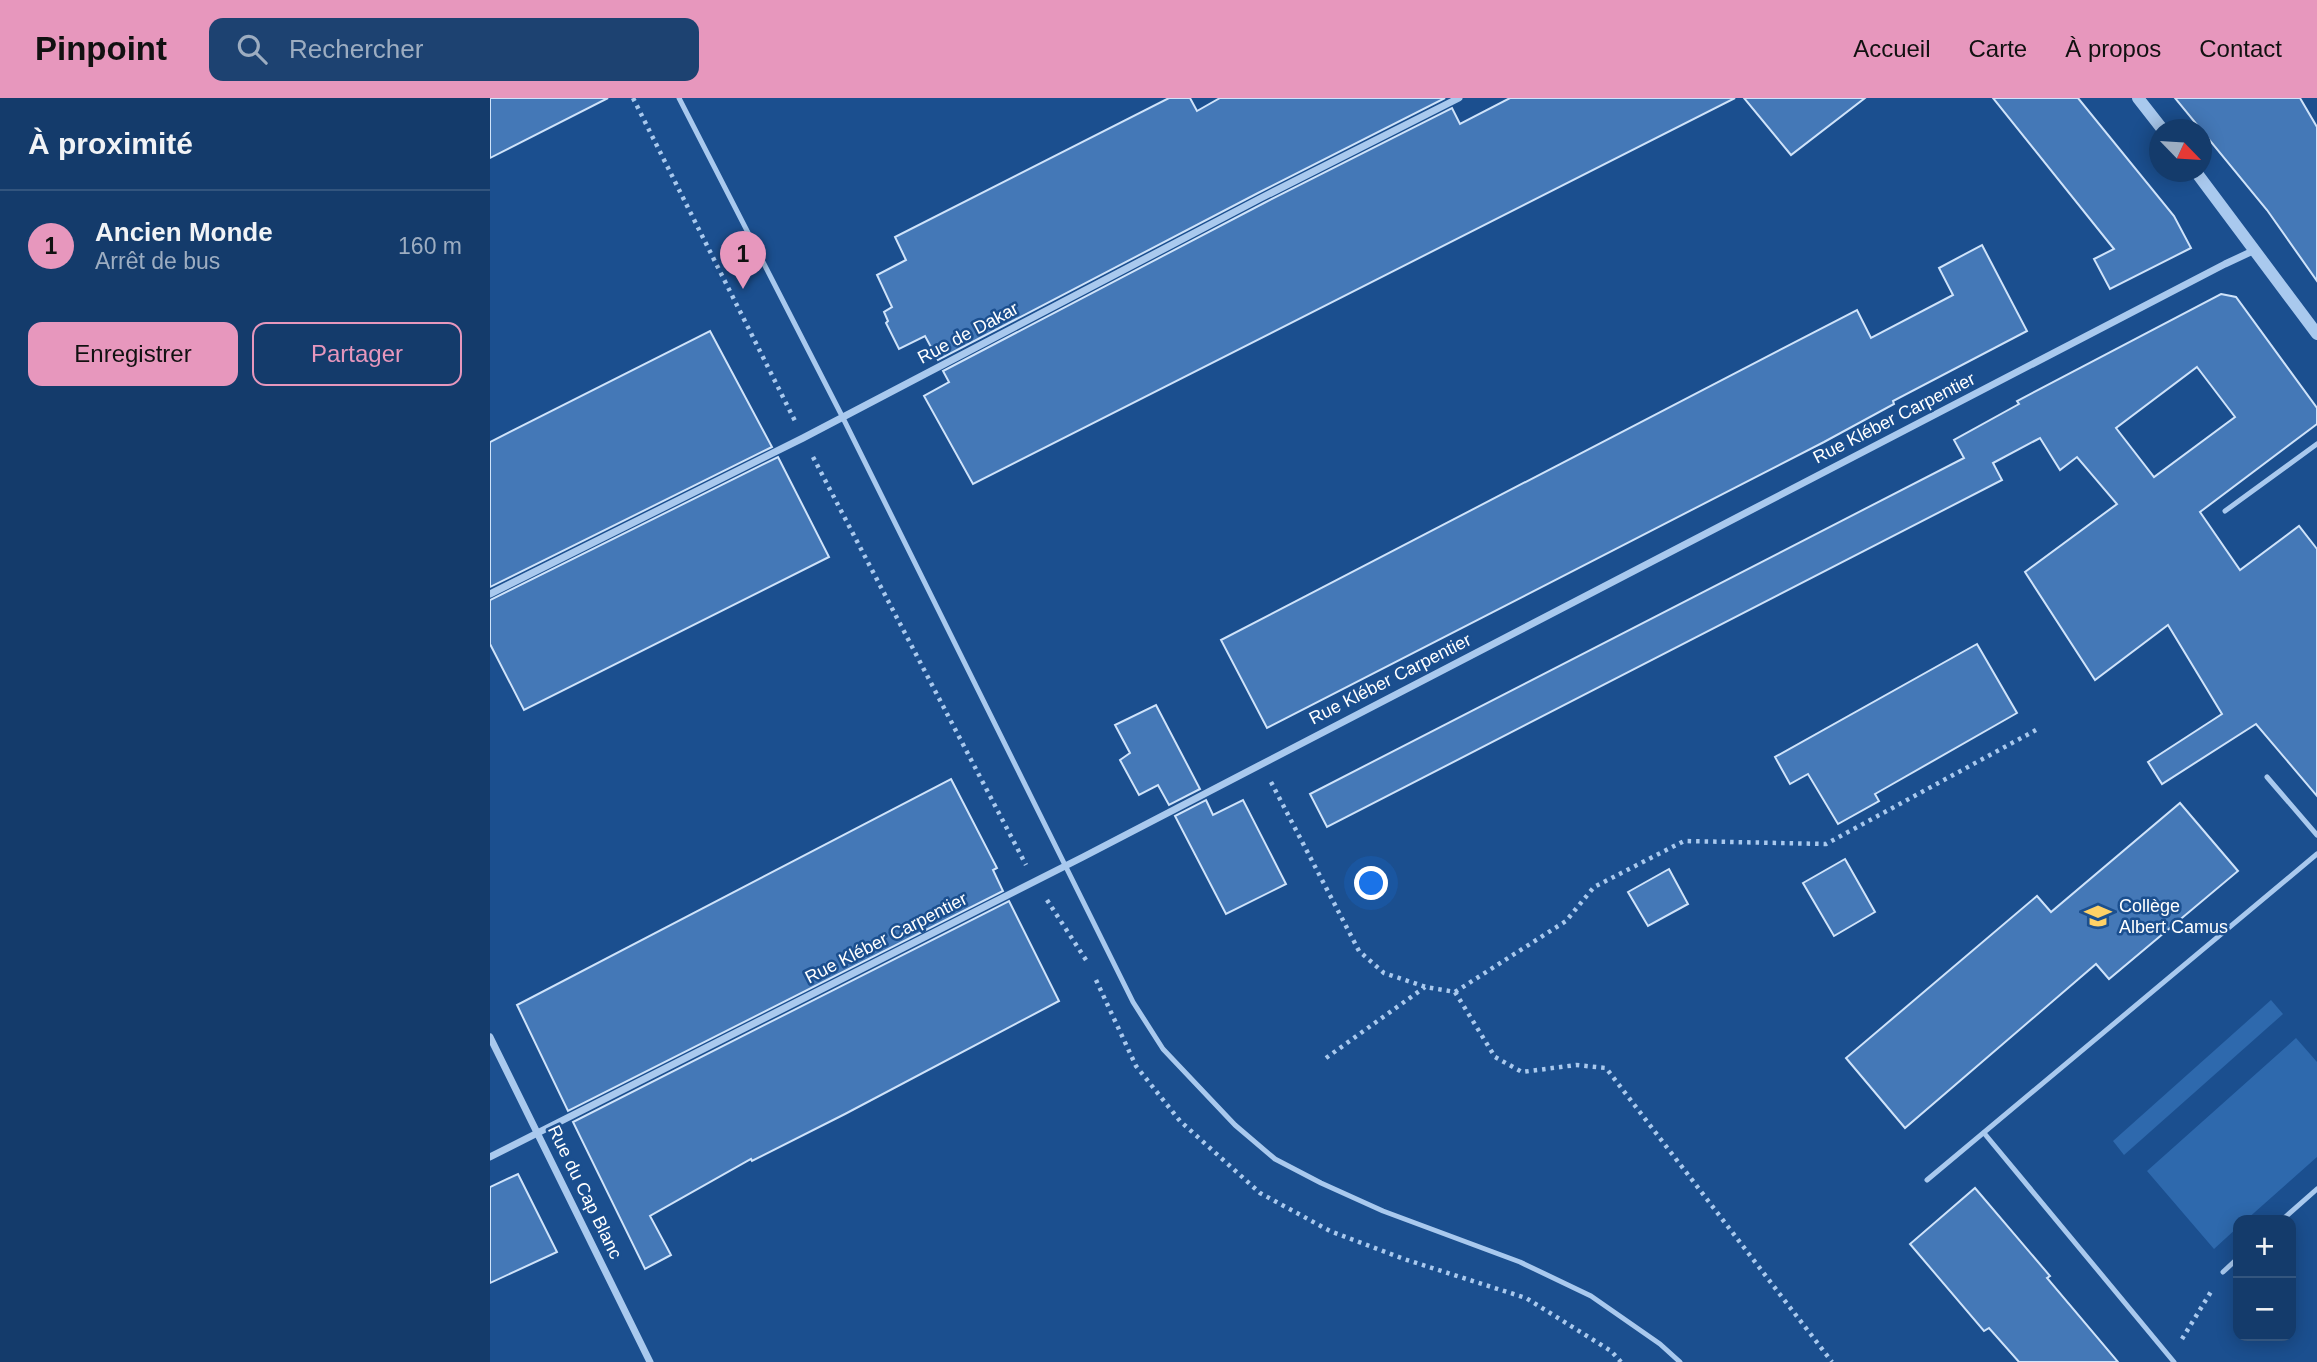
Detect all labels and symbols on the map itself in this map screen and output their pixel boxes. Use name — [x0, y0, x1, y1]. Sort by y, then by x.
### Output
north arrow — [2149, 119, 2212, 182]
pin: 1 — [720, 231, 766, 289]
street label: Rue de Dakar — [914, 298, 1022, 368]
street label: Rue Kléber Carpentier — [1810, 368, 1978, 468]
street label: Rue Kléber Carpentier — [1306, 629, 1474, 729]
your location — [1354, 866, 1388, 900]
street label: Rue Kléber Carpentier — [802, 888, 970, 988]
place label: Collège Albert Camus — [2119, 896, 2228, 937]
school or university icon: Collège Albert Camus — [2083, 901, 2113, 931]
street label: Rue du Cap Blanc — [544, 1122, 626, 1262]

